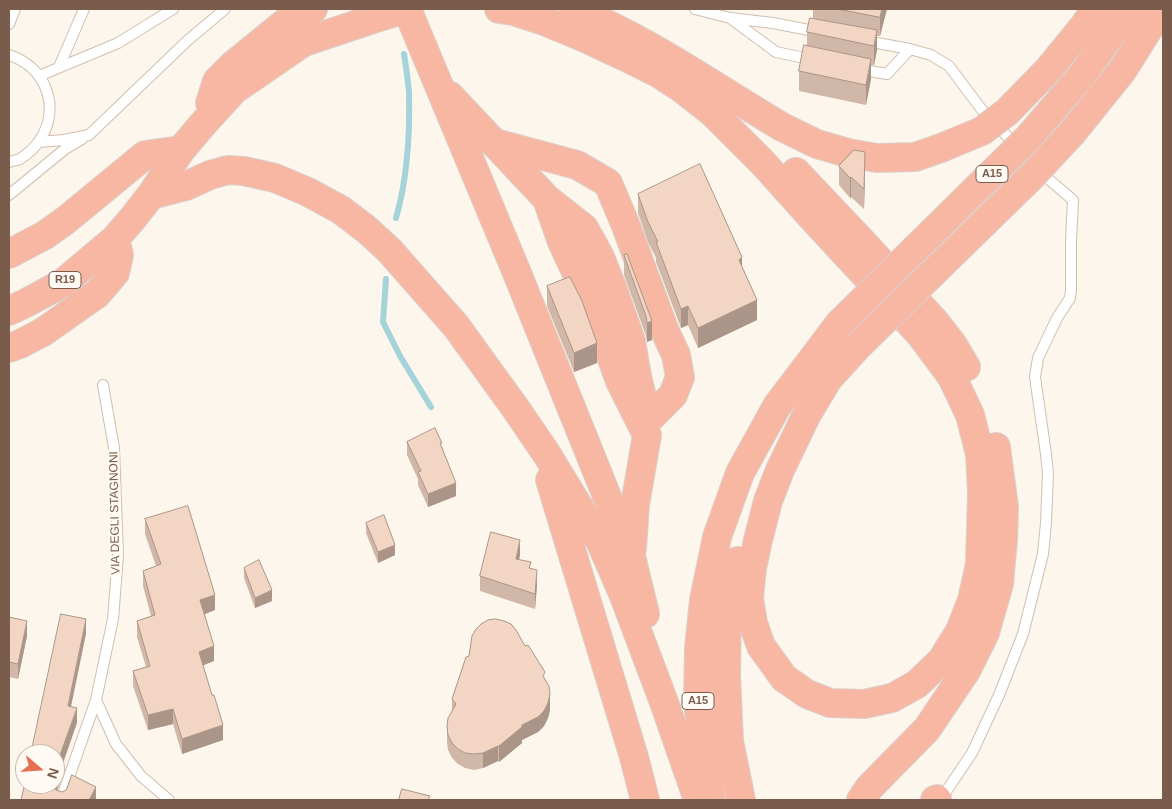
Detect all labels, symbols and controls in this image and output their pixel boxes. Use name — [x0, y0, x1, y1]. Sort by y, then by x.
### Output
road number: A15 — [976, 165, 1008, 182]
road number: R19 — [49, 272, 81, 288]
street label: VIA DEGLI STAGNONI — [107, 451, 123, 575]
road number: A15 — [682, 692, 714, 709]
north arrow — [15, 744, 65, 794]
text: N — [44, 766, 62, 781]

